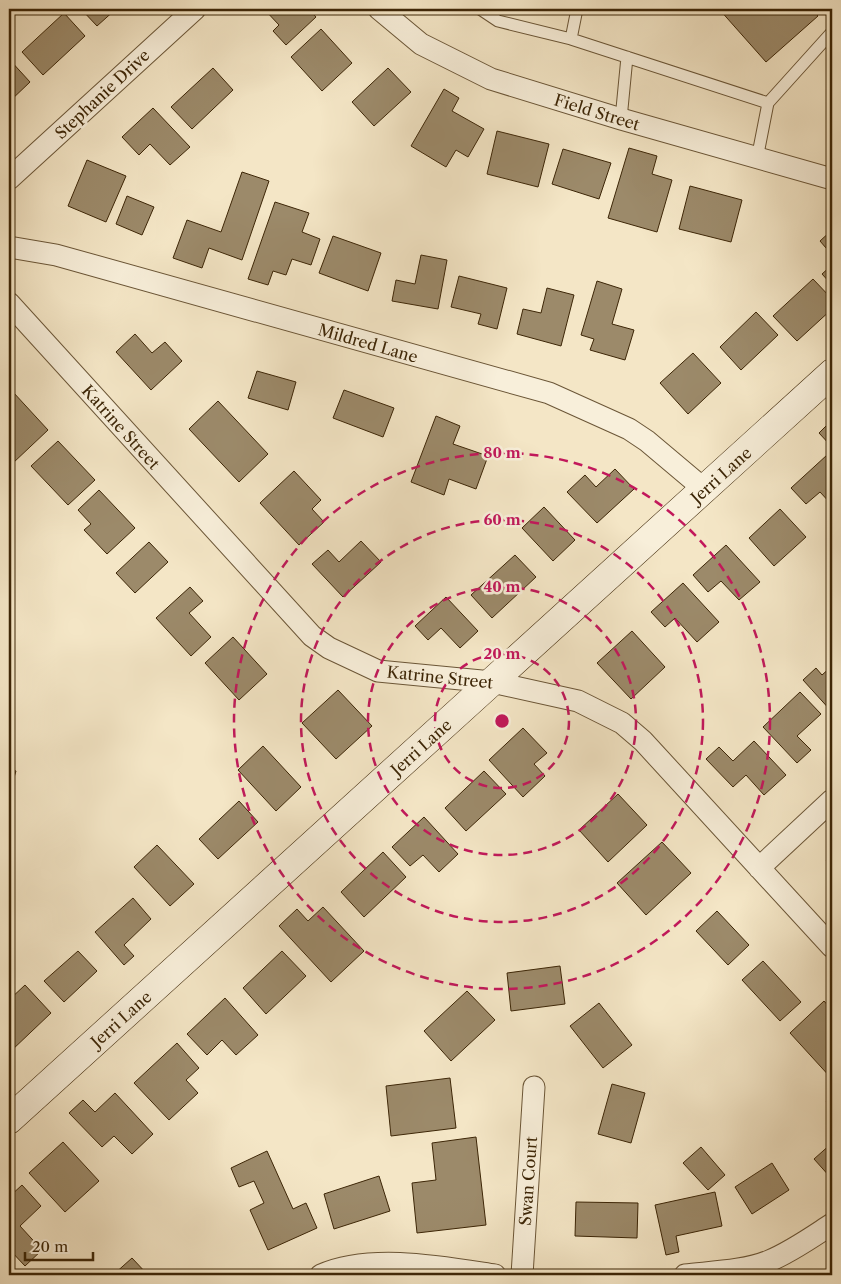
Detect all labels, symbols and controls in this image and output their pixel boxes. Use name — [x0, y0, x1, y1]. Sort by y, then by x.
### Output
street label: Stephanie Drive — [50, 45, 154, 143]
street label: Field Street — [552, 90, 642, 135]
street label: Mildred Lane — [316, 319, 420, 367]
street label: Katrine Street — [78, 381, 164, 474]
street label: Jerri Lane — [684, 442, 756, 510]
text: 80 m — [483, 443, 521, 462]
text: 60 m — [483, 510, 521, 529]
text: 40 m — [483, 577, 521, 596]
text: 20 m — [483, 644, 521, 663]
street label: Katrine Street — [386, 661, 494, 693]
centre of rings — [493, 712, 511, 730]
street label: Jerri Lane — [384, 714, 456, 782]
street label: Jerri Lane — [84, 986, 156, 1054]
street label: Swan Court — [515, 1135, 541, 1226]
scale bar — [25, 1229, 92, 1261]
text: 20 m — [32, 1237, 68, 1256]

